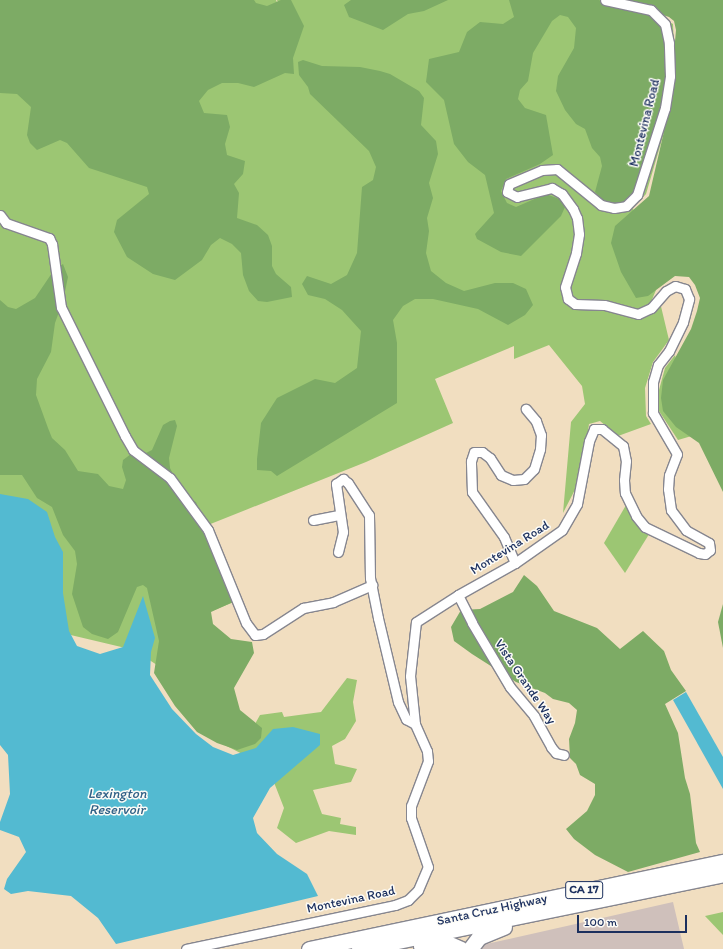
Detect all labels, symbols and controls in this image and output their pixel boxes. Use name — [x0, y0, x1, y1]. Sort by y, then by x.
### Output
street label: Montevina Road — [627, 78, 663, 168]
street label: Montevina Road — [468, 518, 552, 578]
street label: Vista Grande Way — [491, 637, 559, 727]
water label: Lexington Reservoir — [88, 786, 146, 818]
road number: CA 17 — [565, 880, 603, 900]
street label: Montevina Road — [306, 883, 396, 917]
street label: Santa Cruz Highway — [436, 891, 548, 929]
scale bar — [579, 907, 689, 933]
text: 100 m — [584, 915, 617, 929]

